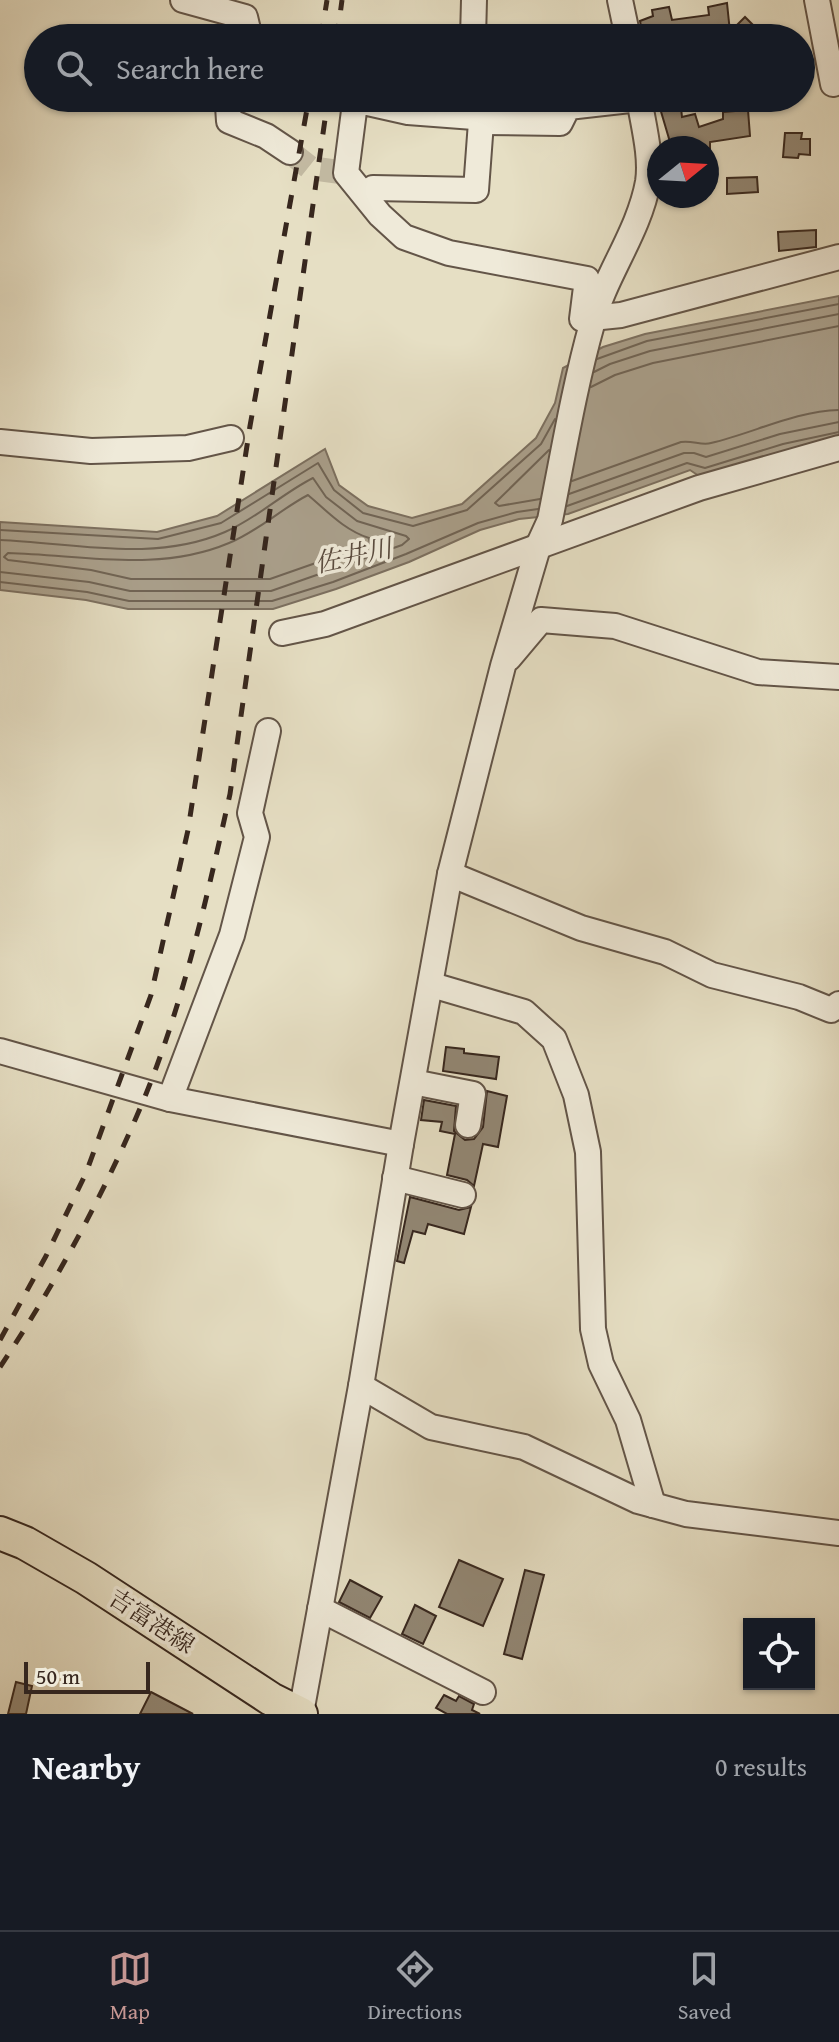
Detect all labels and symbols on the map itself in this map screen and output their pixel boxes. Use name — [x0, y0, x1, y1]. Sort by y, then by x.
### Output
north arrow — [647, 136, 719, 208]
water label: 佐井川 — [311, 527, 398, 582]
street label: 吉富港線 — [102, 1580, 202, 1662]
scale bar — [24, 1658, 150, 1694]

